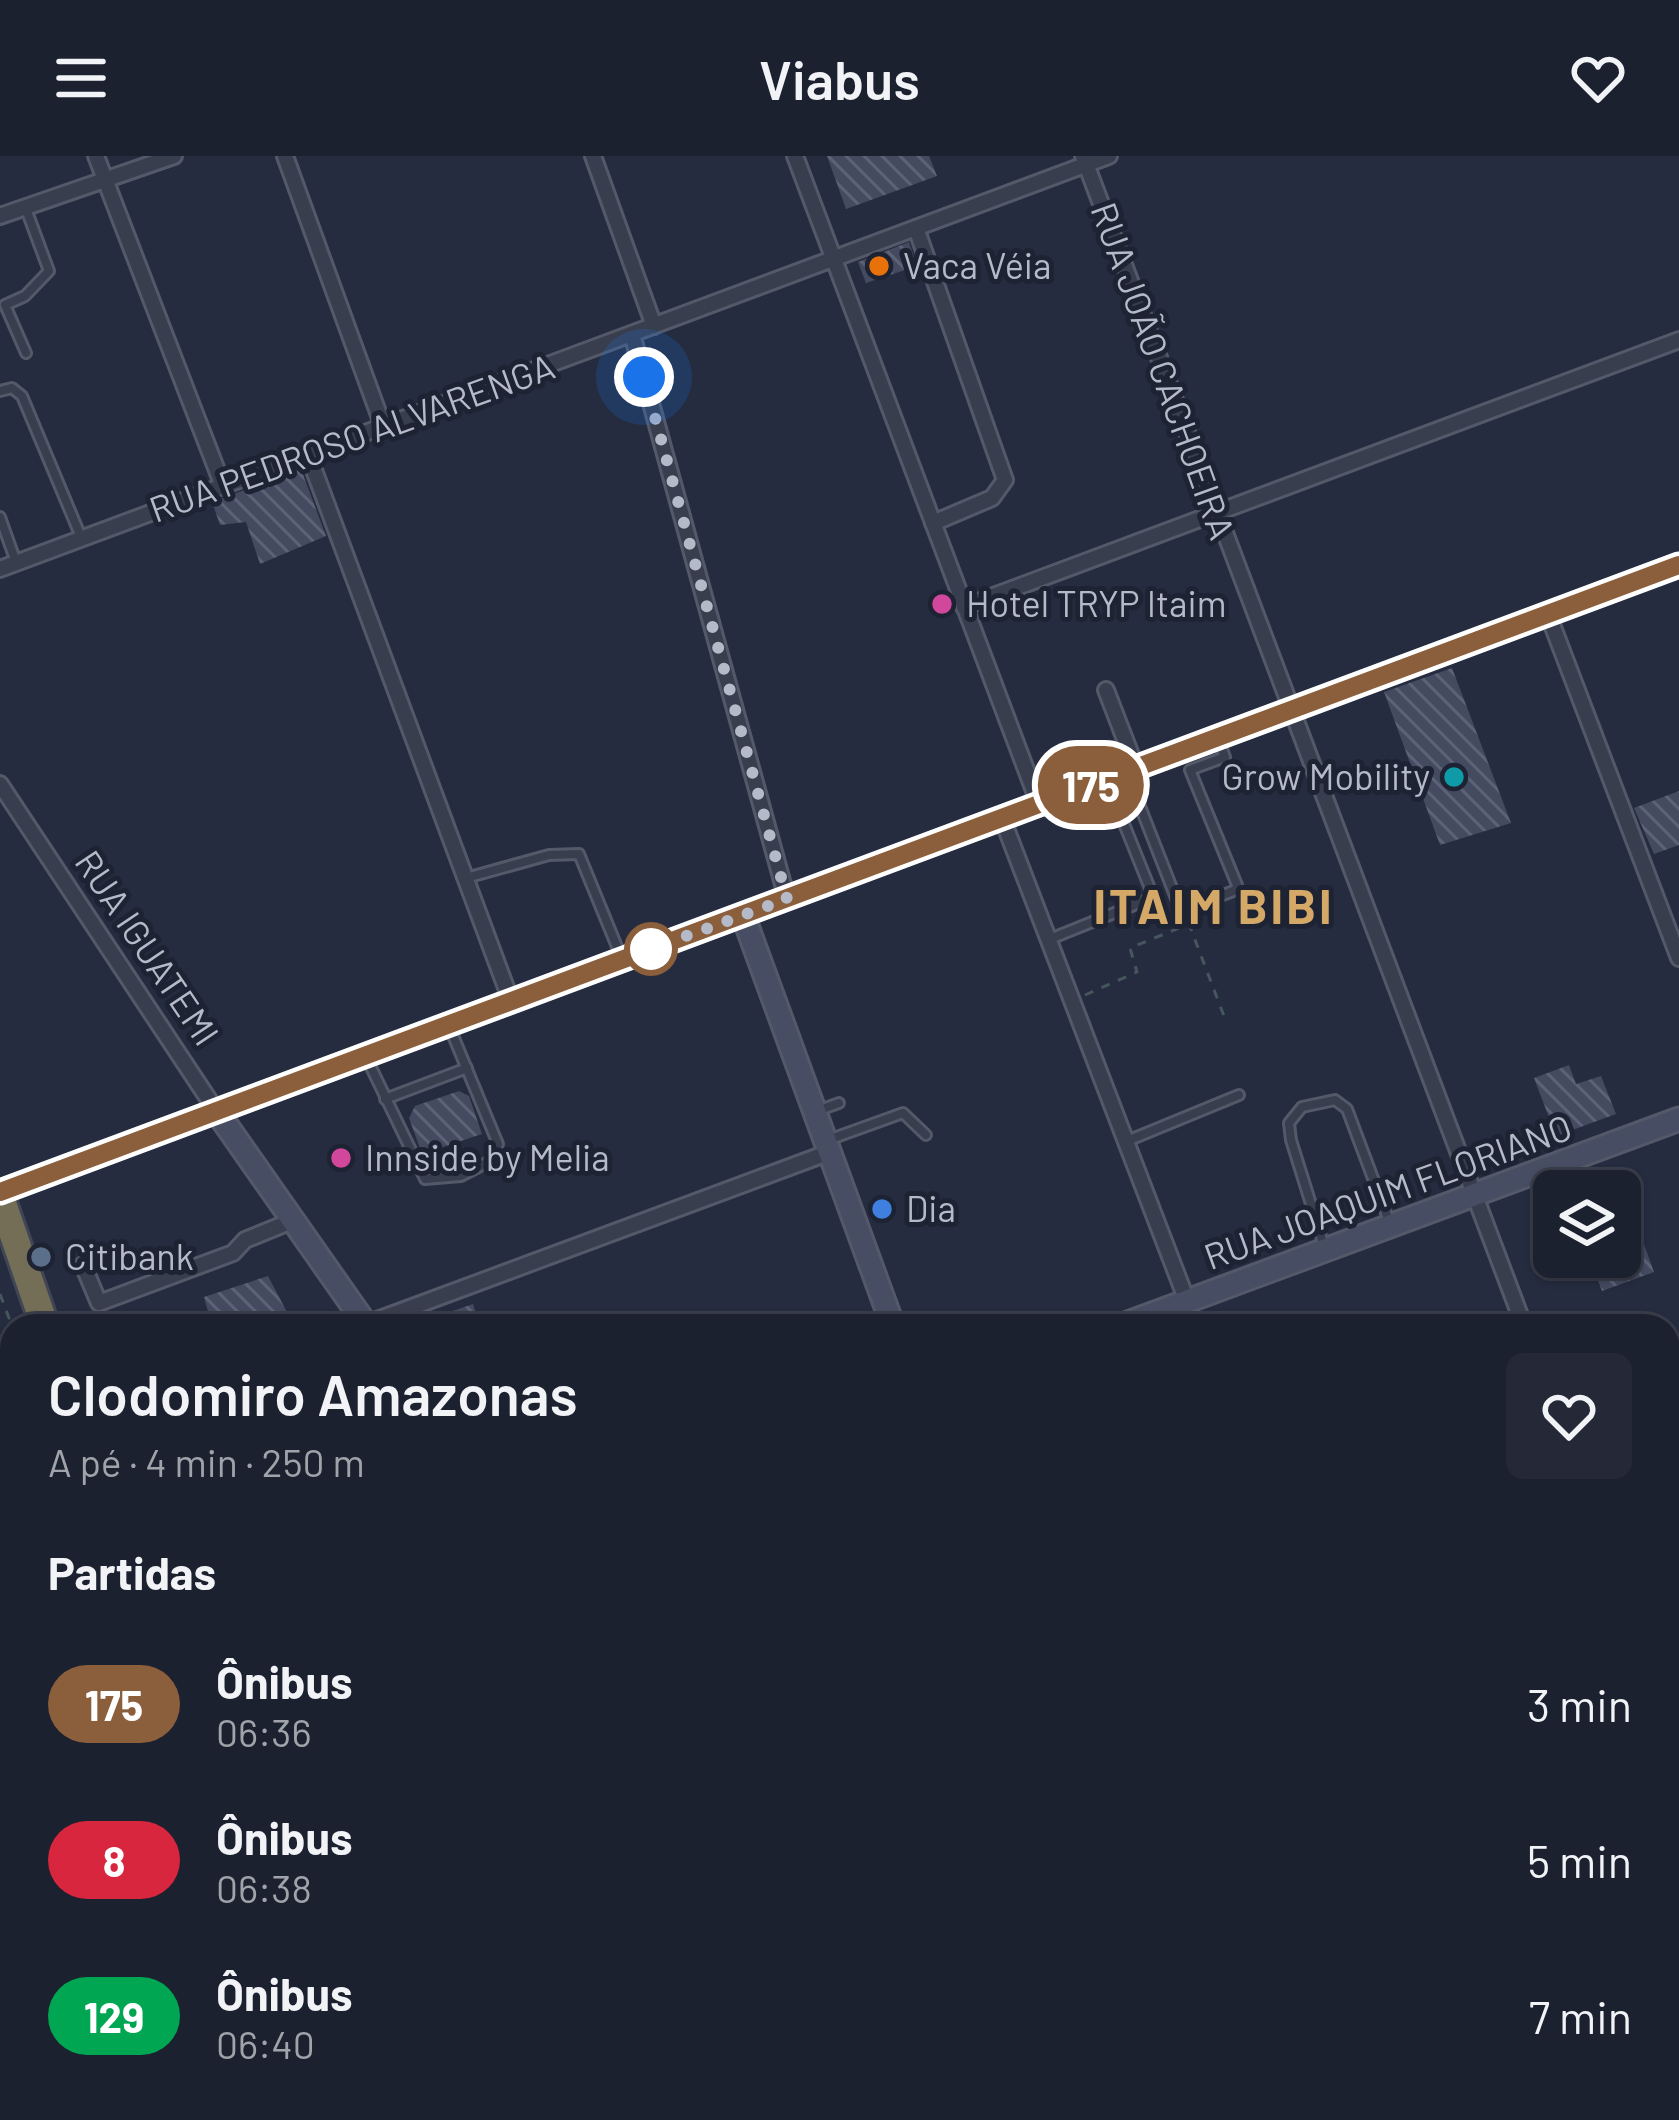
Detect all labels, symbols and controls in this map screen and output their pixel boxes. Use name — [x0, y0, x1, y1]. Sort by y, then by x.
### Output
icon: menu — [48, 45, 114, 111]
icon: heart — [1565, 45, 1631, 111]
text: Viabus — [759, 46, 920, 111]
street label: RUA JOÃO CACHOEIRA — [1083, 196, 1245, 545]
place label: Vaca Véia — [903, 243, 1051, 286]
marker: Vaca Véia — [866, 253, 892, 279]
street label: RUA PEDROSO ALVARENGA — [143, 343, 560, 530]
your location — [614, 347, 674, 407]
place label: Hotel TRYP Itaim — [966, 581, 1226, 624]
marker: Hotel TRYP Itaim — [929, 591, 955, 617]
line badge: 175 — [1022, 746, 1160, 824]
place label: Grow Mobility — [1222, 754, 1430, 797]
text: 175 — [1062, 760, 1120, 810]
marker: Grow Mobility — [1441, 764, 1467, 790]
street label: RUA IGUATEMI — [67, 842, 229, 1053]
district label: ITAIM BIBI — [1093, 876, 1335, 934]
unlabelled marker — [626, 924, 676, 974]
street label: RUA JOAQUIM FLORIANO — [1198, 1104, 1577, 1277]
place label: Innside by Melia — [365, 1135, 610, 1178]
marker: Innside by Melia — [328, 1145, 354, 1171]
map controls — [1533, 1170, 1641, 1278]
button: layers — [1533, 1170, 1641, 1278]
place label: Dia — [906, 1186, 956, 1229]
marker: Dia — [869, 1196, 895, 1222]
place label: Citibank — [65, 1234, 194, 1277]
marker: Citibank — [28, 1244, 54, 1270]
button: heart — [1506, 1353, 1632, 1479]
text: Clodomiro Amazonas — [48, 1359, 578, 1427]
text: A pé · 4 min · 250 m — [48, 1438, 365, 1485]
text: Partidas — [48, 1545, 216, 1599]
text: Ônibus — [216, 1654, 353, 1708]
text: 3 min — [1527, 1677, 1632, 1731]
text: 175 — [85, 1679, 143, 1729]
text: 06:36 — [216, 1708, 312, 1755]
text: Ônibus — [216, 1810, 353, 1864]
text: 5 min — [1527, 1833, 1632, 1887]
text: 8 — [103, 1835, 125, 1885]
text: 06:38 — [216, 1864, 312, 1911]
text: Ônibus — [216, 1966, 353, 2020]
text: 7 min — [1529, 1989, 1632, 2043]
text: 129 — [84, 1991, 144, 2041]
text: 06:40 — [216, 2020, 315, 2067]

